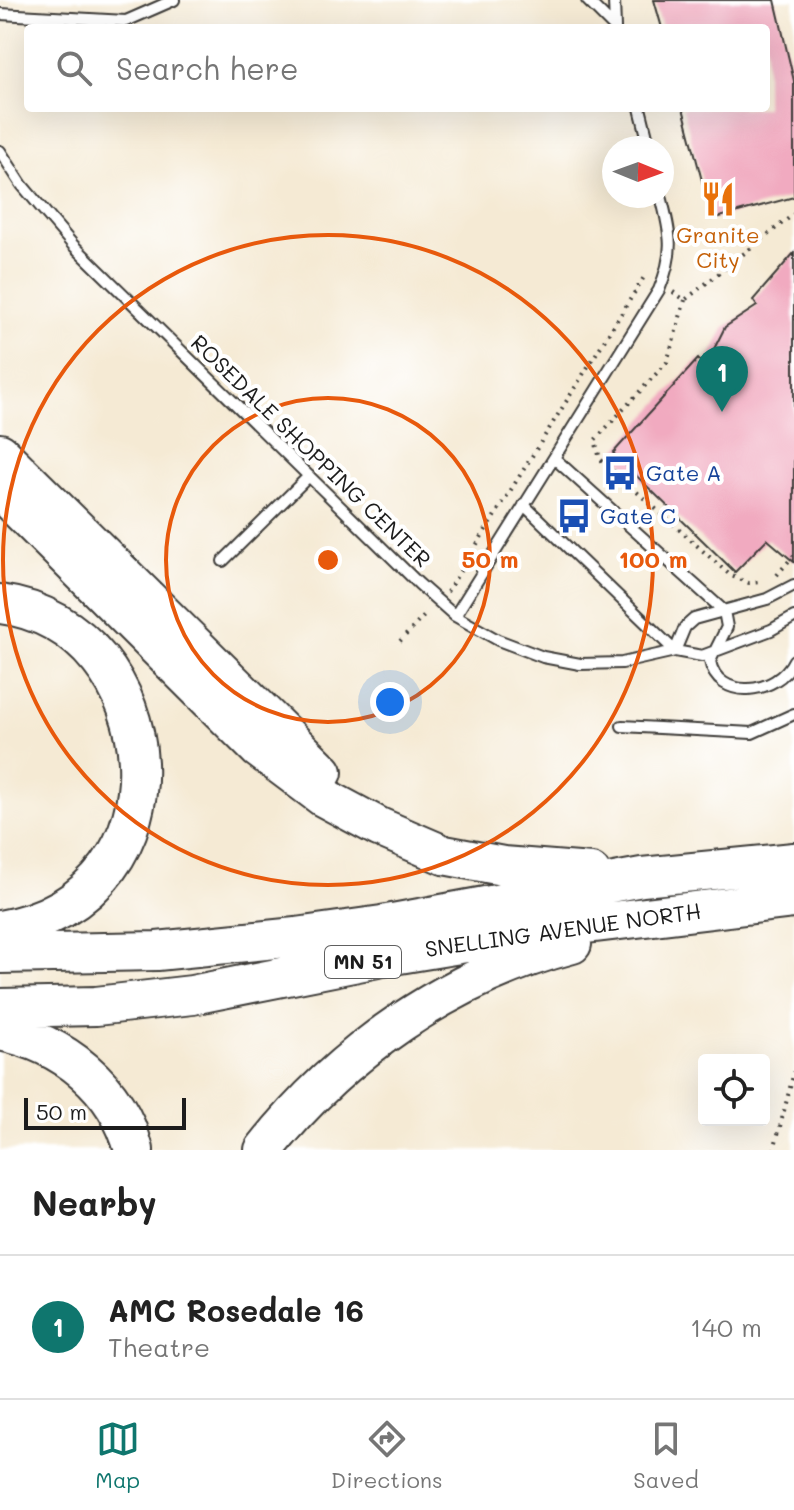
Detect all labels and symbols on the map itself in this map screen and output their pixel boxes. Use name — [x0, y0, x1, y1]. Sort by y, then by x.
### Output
north arrow — [602, 136, 674, 208]
restaurant icon: Granite City — [699, 180, 737, 218]
place label: Granite City — [676, 220, 760, 274]
street label: ROSEDALE SHOPPING CENTER — [185, 328, 438, 573]
pin: 1 — [696, 346, 748, 412]
bus stop icon: Gate A — [601, 454, 639, 492]
place label: Gate A — [646, 458, 722, 487]
bus stop icon: Gate C — [555, 497, 593, 535]
place label: Gate C — [600, 501, 676, 530]
text: 50 m — [461, 543, 519, 574]
text: 100 m — [618, 543, 688, 574]
centre of rings — [314, 546, 342, 574]
your location — [370, 682, 410, 722]
street label: SNELLING AVENUE NORTH — [423, 896, 703, 963]
road number: MN 51 — [325, 946, 401, 978]
scale bar — [24, 1094, 186, 1130]

